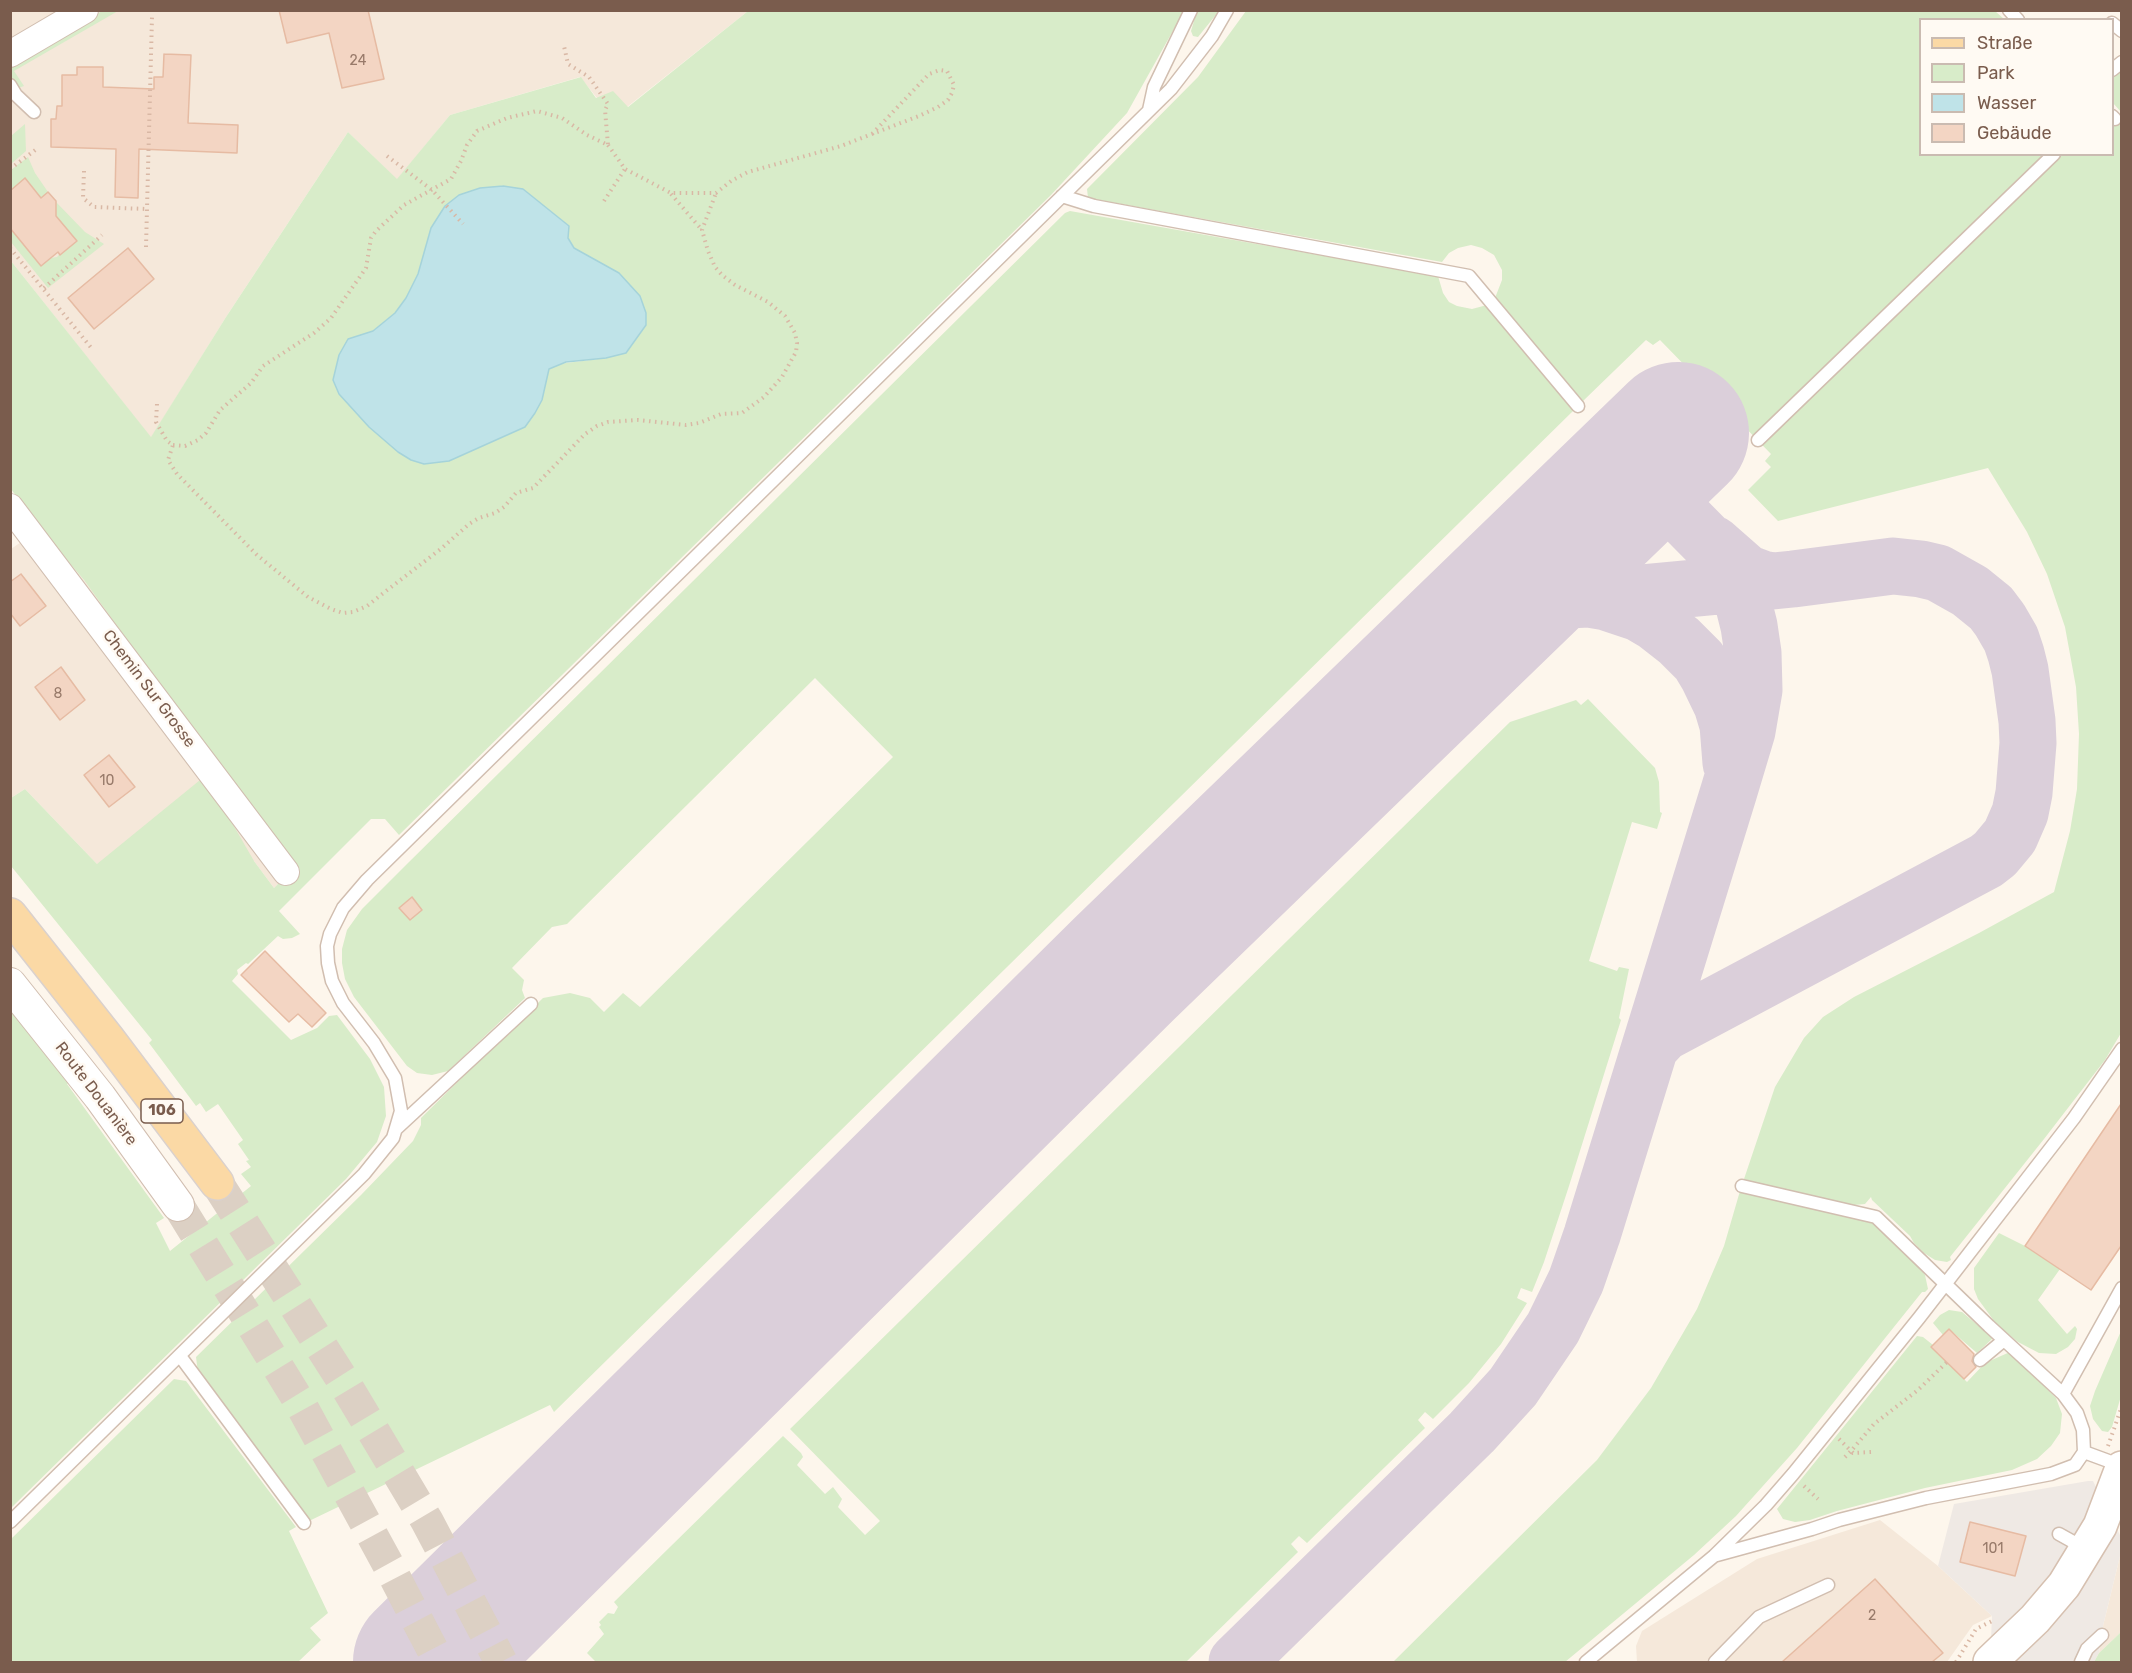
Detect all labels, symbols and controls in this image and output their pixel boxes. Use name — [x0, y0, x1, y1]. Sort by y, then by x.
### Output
legend — [1919, 18, 2114, 156]
text: Straße — [1977, 32, 2033, 54]
house number: 24 — [350, 53, 366, 69]
text: Park — [1977, 62, 2014, 84]
text: Wasser — [1977, 92, 2036, 114]
text: Gebäude — [1977, 122, 2052, 144]
street label: Chemin Sur Grosse — [99, 627, 199, 751]
house number: 8 — [54, 686, 62, 702]
house number: 10 — [100, 773, 114, 789]
street label: Route Douanière — [51, 1039, 141, 1149]
road number: 106 — [141, 1099, 183, 1123]
house number: 101 — [1983, 1541, 2003, 1557]
house number: 2 — [1868, 1608, 1876, 1624]

